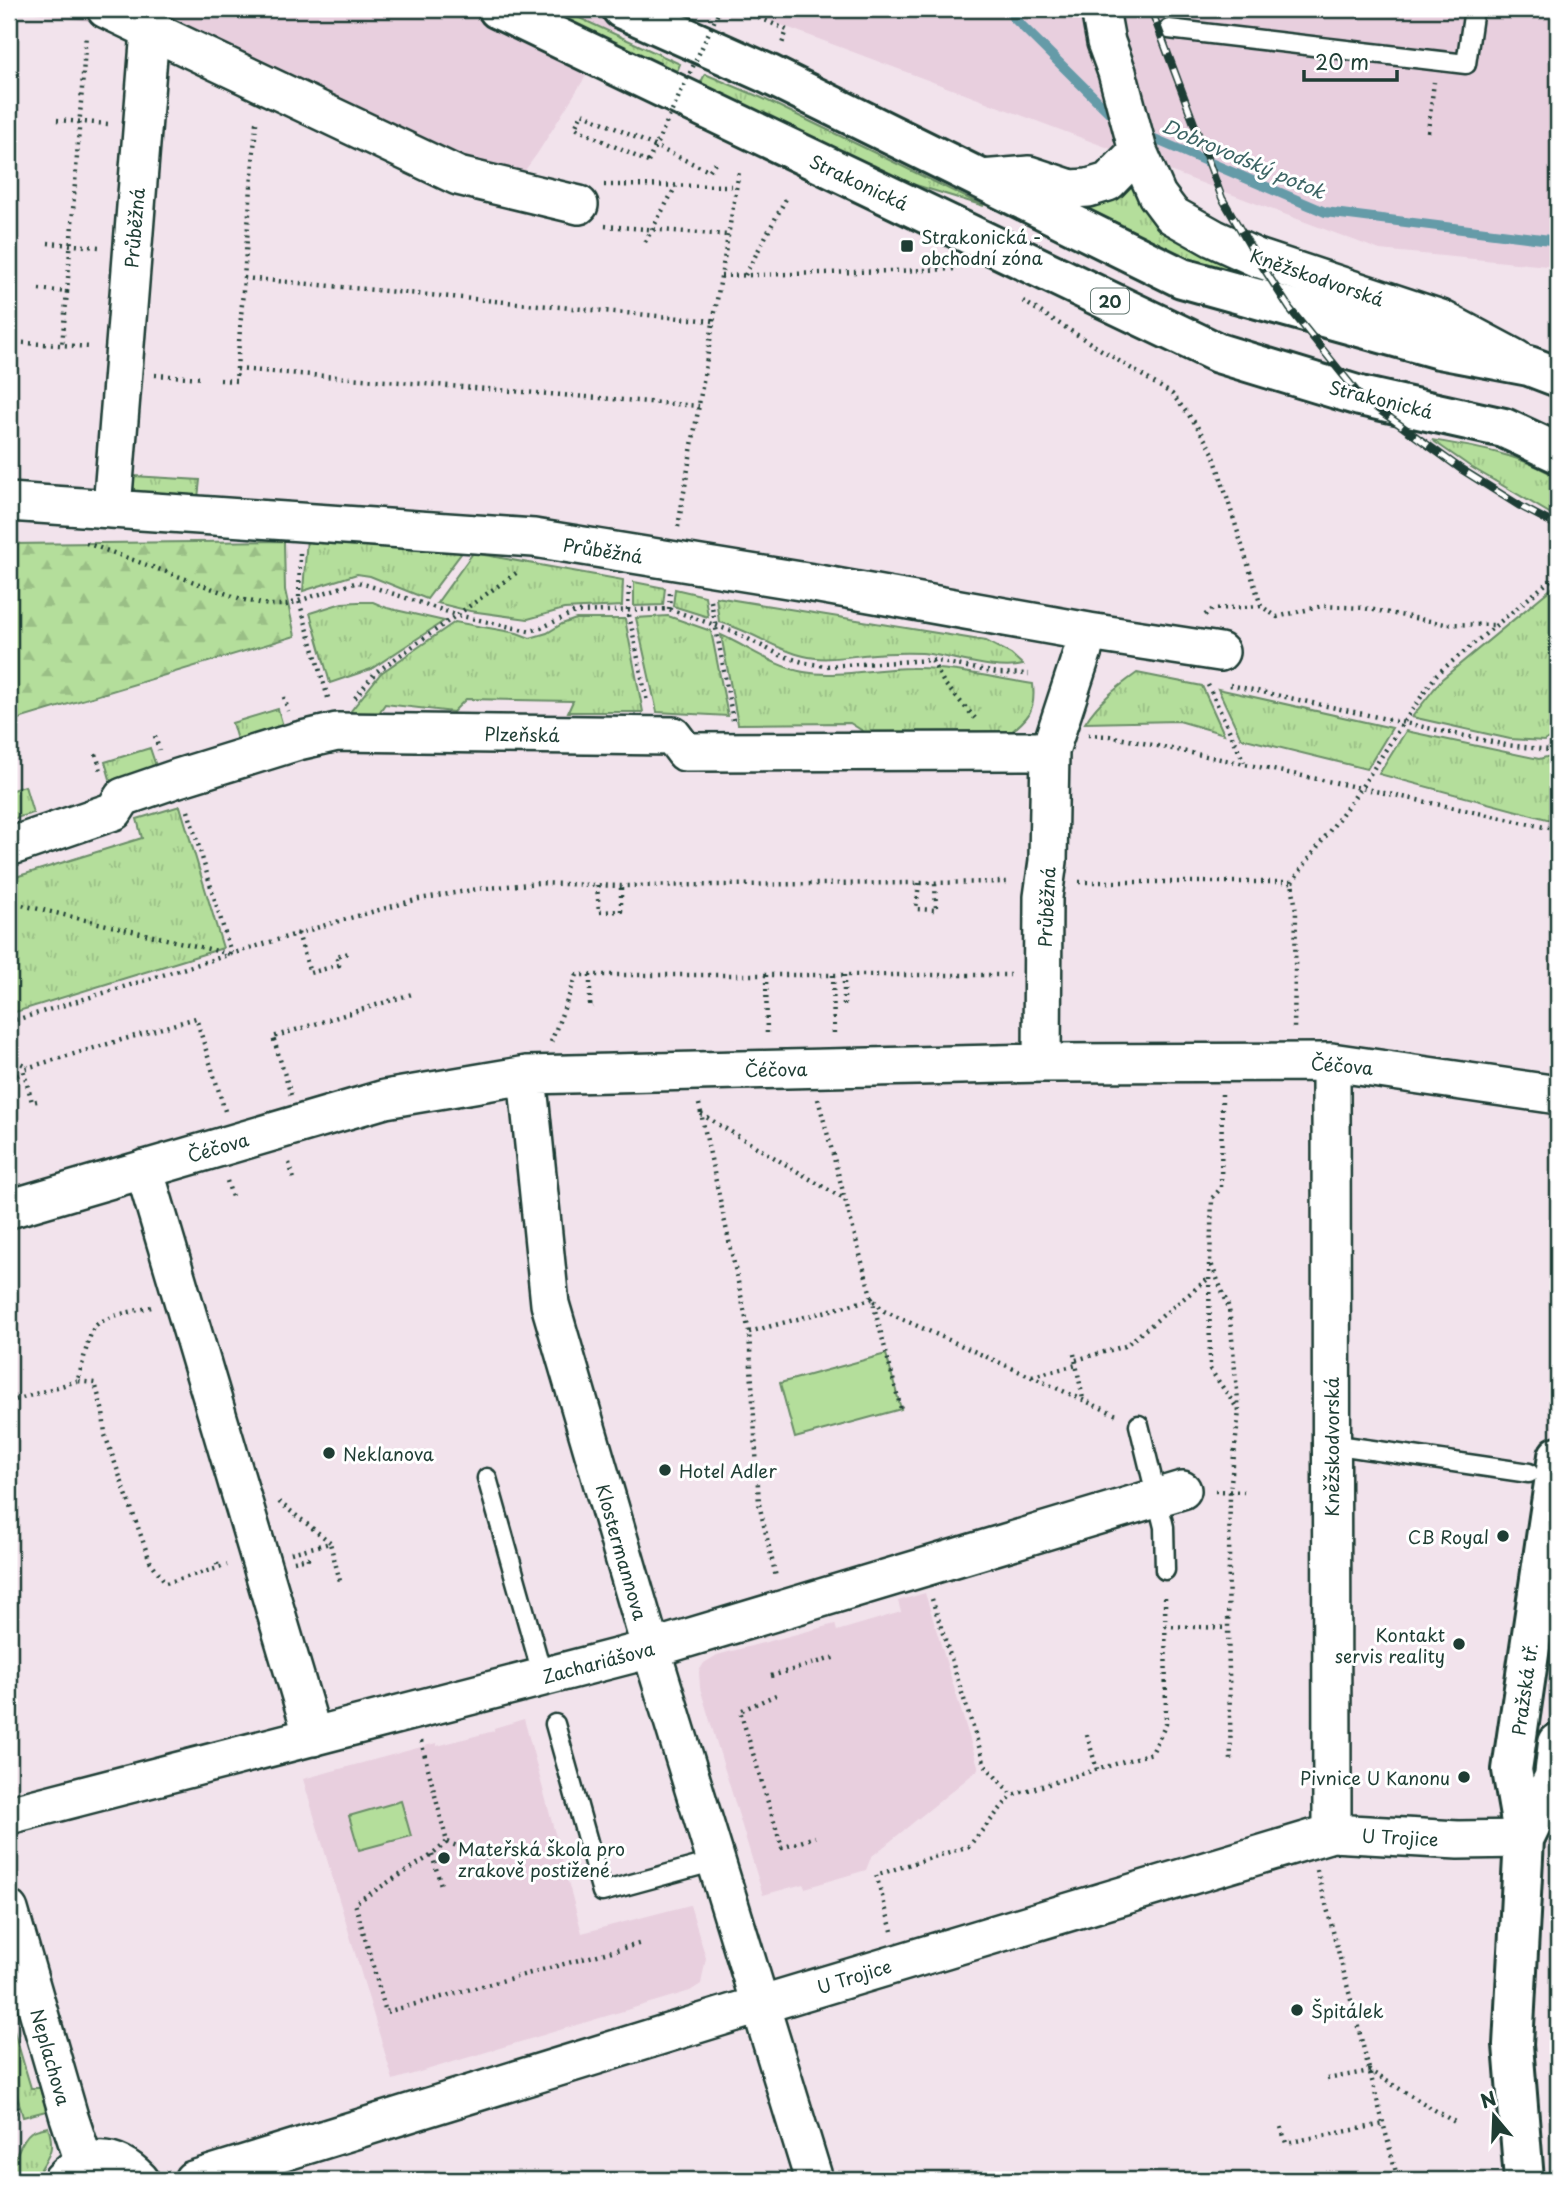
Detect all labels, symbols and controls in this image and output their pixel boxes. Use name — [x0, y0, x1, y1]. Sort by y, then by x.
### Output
scale bar — [1304, 38, 1397, 82]
text: 20 m — [1315, 45, 1369, 77]
water label: Dobrovodský potok — [1158, 111, 1331, 206]
street label: Strakonická — [805, 147, 914, 217]
street label: Průběžná — [117, 186, 151, 269]
place label: Strakonická - obchodní zóna — [921, 223, 1043, 271]
marker: Strakonická - obchodní zóna — [899, 238, 915, 254]
street label: Kněžskodvorská — [1247, 241, 1388, 313]
road number: 20 — [1091, 288, 1129, 314]
street label: Strakonická — [1326, 373, 1437, 425]
street label: Průběžná — [561, 530, 646, 570]
street label: Plzeňská — [484, 720, 561, 748]
street label: Průběžná — [1030, 865, 1062, 948]
street label: Čéčova — [1310, 1049, 1374, 1081]
street label: Čéčova — [744, 1055, 808, 1083]
street label: Čéčova — [184, 1125, 252, 1169]
street label: Kněžskodvorská — [1318, 1376, 1345, 1517]
place label: Neklanova — [343, 1440, 434, 1467]
marker: Neklanova — [321, 1445, 337, 1461]
place label: Hotel Adler — [679, 1457, 777, 1484]
marker: Hotel Adler — [657, 1462, 673, 1478]
street label: Klostermannova — [590, 1481, 654, 1623]
place label: CB Royal — [1408, 1523, 1489, 1550]
marker: CB Royal — [1495, 1528, 1511, 1544]
place label: Kontakt servis reality — [1335, 1621, 1445, 1669]
street label: Zachariášova — [539, 1634, 657, 1690]
marker: Kontakt servis reality — [1451, 1636, 1467, 1652]
street label: Pražská tř. — [1504, 1641, 1544, 1737]
place label: Pivnice U Kanonu — [1300, 1764, 1450, 1791]
marker: Pivnice U Kanonu — [1456, 1769, 1472, 1785]
street label: U Trojice — [1361, 1822, 1439, 1852]
place label: Mateřská škola pro zrakově postižené — [458, 1835, 625, 1883]
marker: Mateřská škola pro zrakově postižené — [436, 1850, 452, 1866]
street label: U Trojice — [813, 1952, 895, 2000]
place label: Špitálek — [1311, 1997, 1384, 2024]
marker: Špitálek — [1289, 2002, 1305, 2018]
street label: Neplachova — [24, 2005, 78, 2109]
north arrow — [1458, 2080, 1528, 2150]
text: N — [1476, 2083, 1500, 2115]

